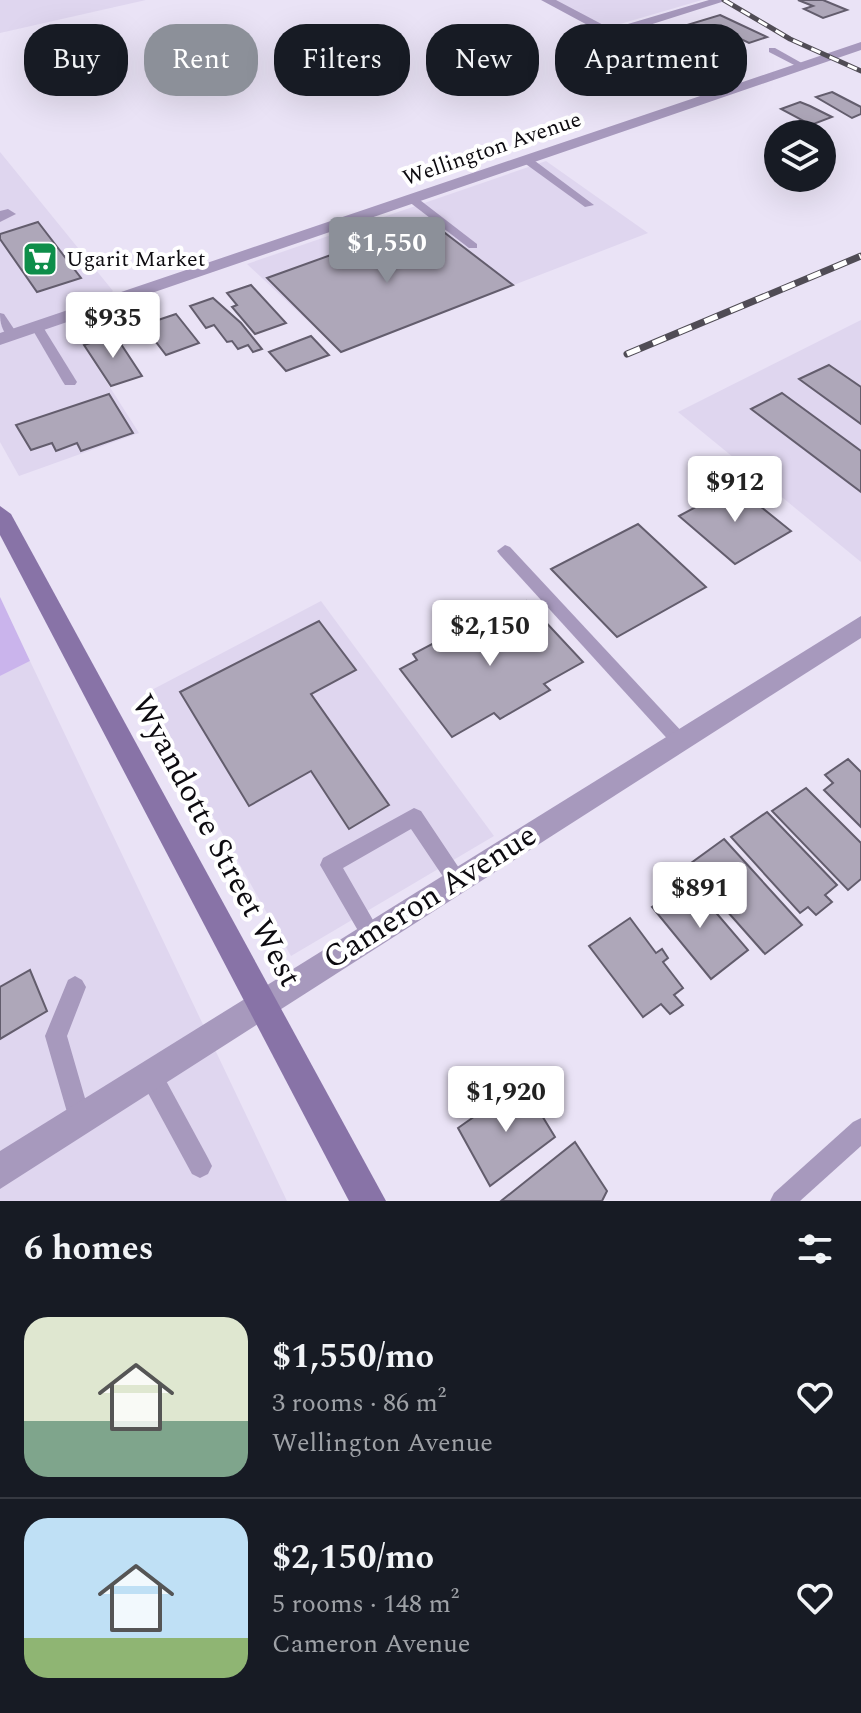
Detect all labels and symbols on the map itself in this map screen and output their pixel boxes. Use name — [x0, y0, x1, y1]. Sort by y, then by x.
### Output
street label: Wellington Avenue — [398, 103, 586, 195]
pin: $1,550 — [322, 217, 452, 285]
supermarket icon: Ugarit Market — [21, 240, 59, 278]
place label: Ugarit Market — [66, 243, 206, 276]
pin: $935 — [66, 292, 160, 360]
pin: $912 — [688, 456, 782, 524]
pin: $2,150 — [425, 600, 555, 668]
street label: Wyandotte Street West — [118, 686, 314, 996]
street label: Cameron Avenue — [313, 812, 547, 982]
pin: $891 — [653, 862, 747, 930]
pin: $1,920 — [441, 1066, 571, 1134]

